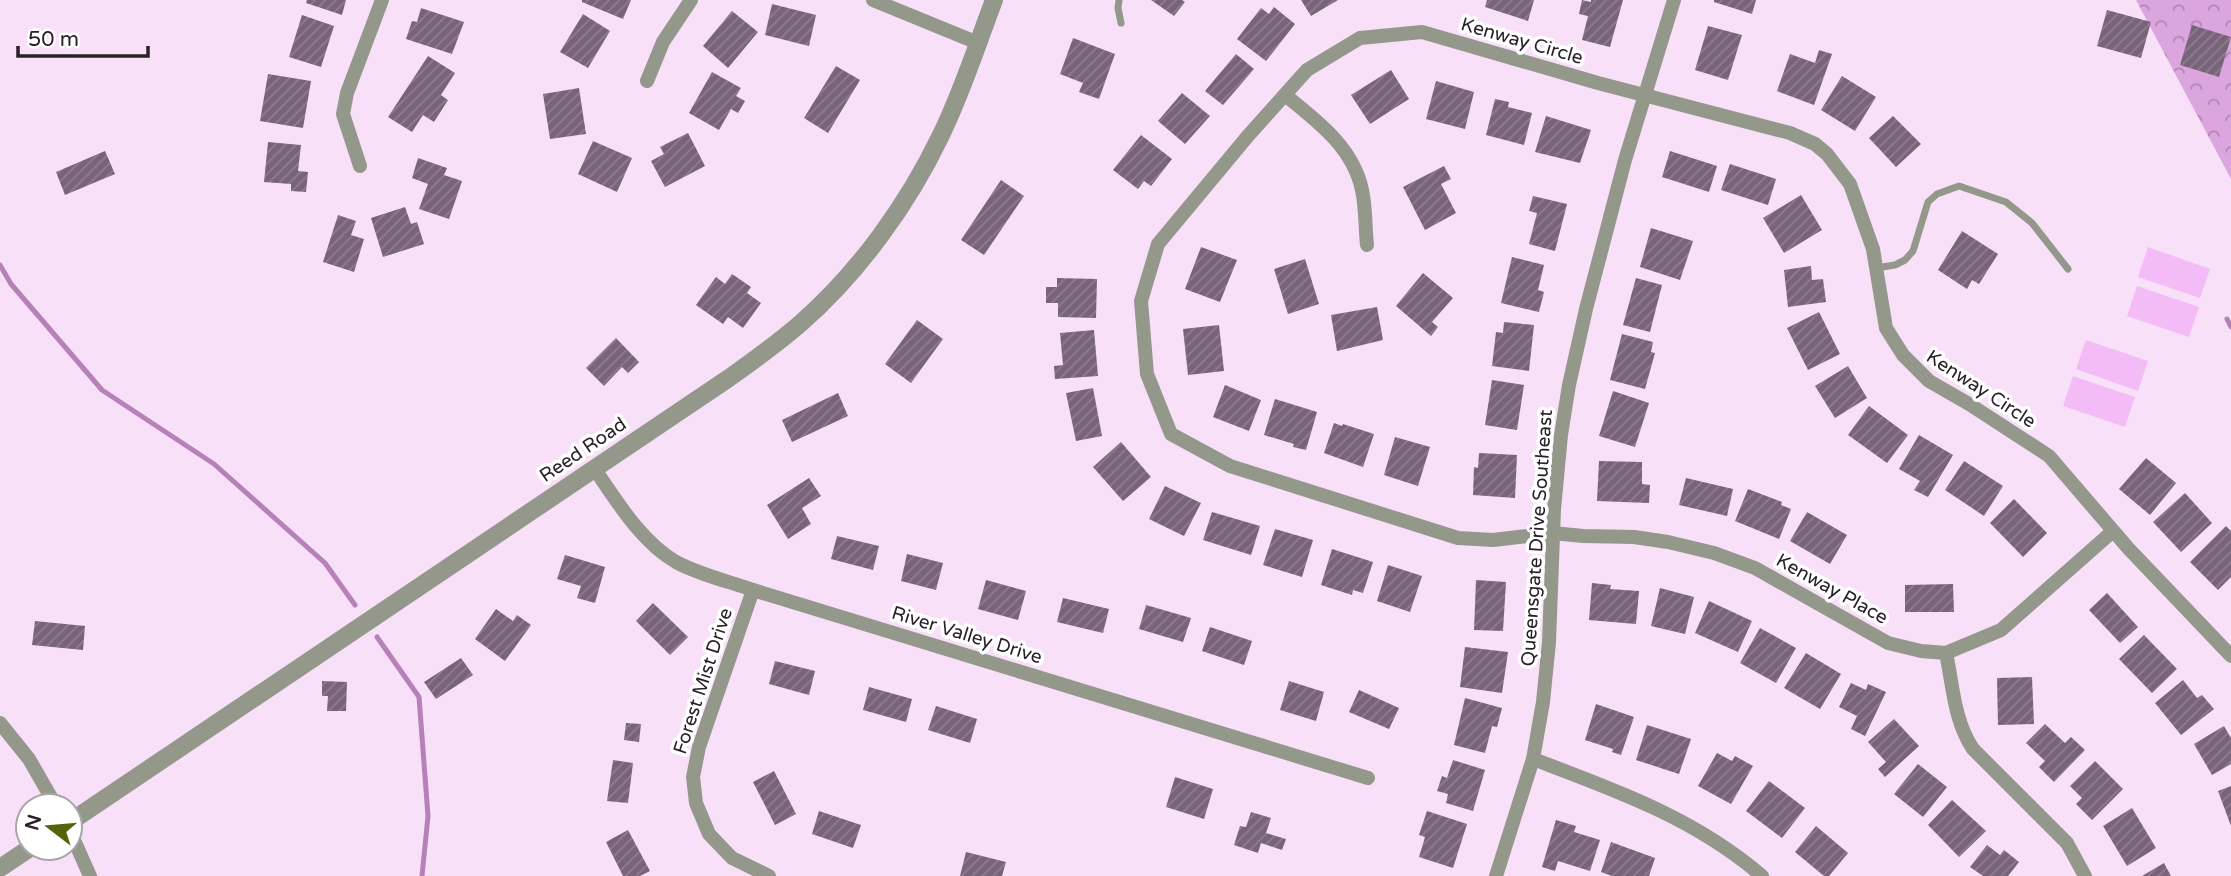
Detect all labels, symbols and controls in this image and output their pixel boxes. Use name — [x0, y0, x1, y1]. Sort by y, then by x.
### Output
street label: Kenway Circle — [1458, 13, 1586, 69]
scale bar — [18, 14, 147, 58]
text: 50 m — [28, 27, 79, 52]
street label: Kenway Circle — [1922, 345, 2040, 433]
street label: Queensgate Drive Southeast — [1517, 409, 1557, 667]
street label: Reed Road — [536, 413, 630, 487]
street label: Kenway Place — [1772, 549, 1892, 629]
street label: River Valley Drive — [889, 602, 1045, 668]
street label: Forest Mist Drive — [669, 605, 737, 757]
north arrow — [14, 792, 84, 862]
text: N — [21, 812, 46, 833]

